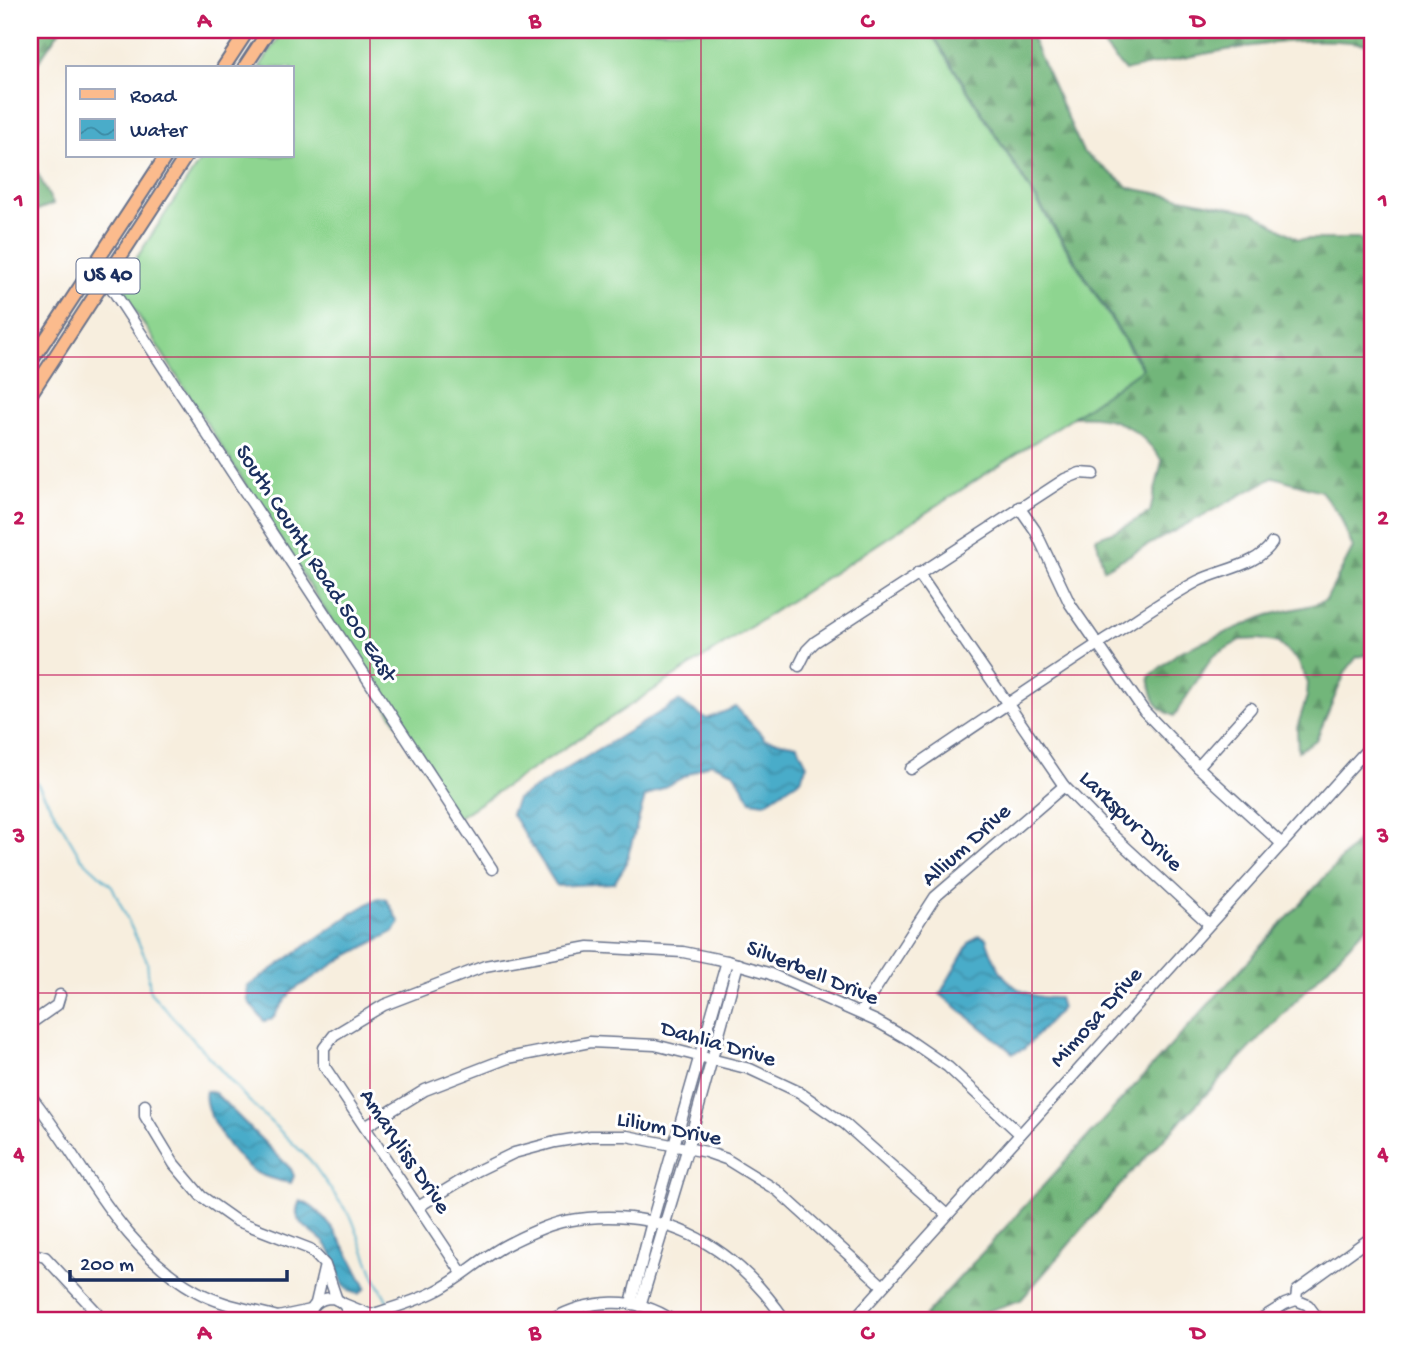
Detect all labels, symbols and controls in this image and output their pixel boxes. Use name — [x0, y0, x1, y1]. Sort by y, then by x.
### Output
text: A — [196, 9, 212, 36]
text: B — [528, 9, 542, 36]
text: C — [861, 9, 876, 36]
text: D — [1189, 9, 1207, 36]
legend — [66, 66, 294, 158]
text: Road — [130, 86, 178, 111]
text: Water — [130, 120, 188, 145]
text: 1 — [13, 188, 24, 215]
text: 1 — [1377, 188, 1388, 215]
road number: US 40 — [76, 258, 140, 294]
street label: South County Road 500 East — [228, 440, 403, 689]
text: 2 — [13, 506, 25, 533]
text: 2 — [1377, 506, 1389, 533]
street label: Larkspur Drive — [1072, 766, 1188, 879]
street label: Allium Drive — [917, 798, 1018, 893]
text: 3 — [12, 824, 25, 851]
text: 3 — [1376, 824, 1389, 851]
street label: Silverbell Drive — [742, 935, 883, 1013]
street label: Mimosa Drive — [1045, 961, 1150, 1074]
street label: Dahlia Drive — [655, 1015, 780, 1075]
street label: Amaryliss Drive — [352, 1084, 456, 1220]
street label: Lilium Drive — [614, 1107, 725, 1154]
text: 4 — [13, 1142, 25, 1169]
text: 4 — [1377, 1142, 1389, 1169]
scale bar — [70, 1238, 287, 1282]
text: 200 m — [80, 1254, 134, 1279]
text: A — [196, 1321, 212, 1348]
text: B — [528, 1321, 542, 1348]
text: C — [861, 1321, 876, 1348]
text: D — [1189, 1321, 1207, 1348]

